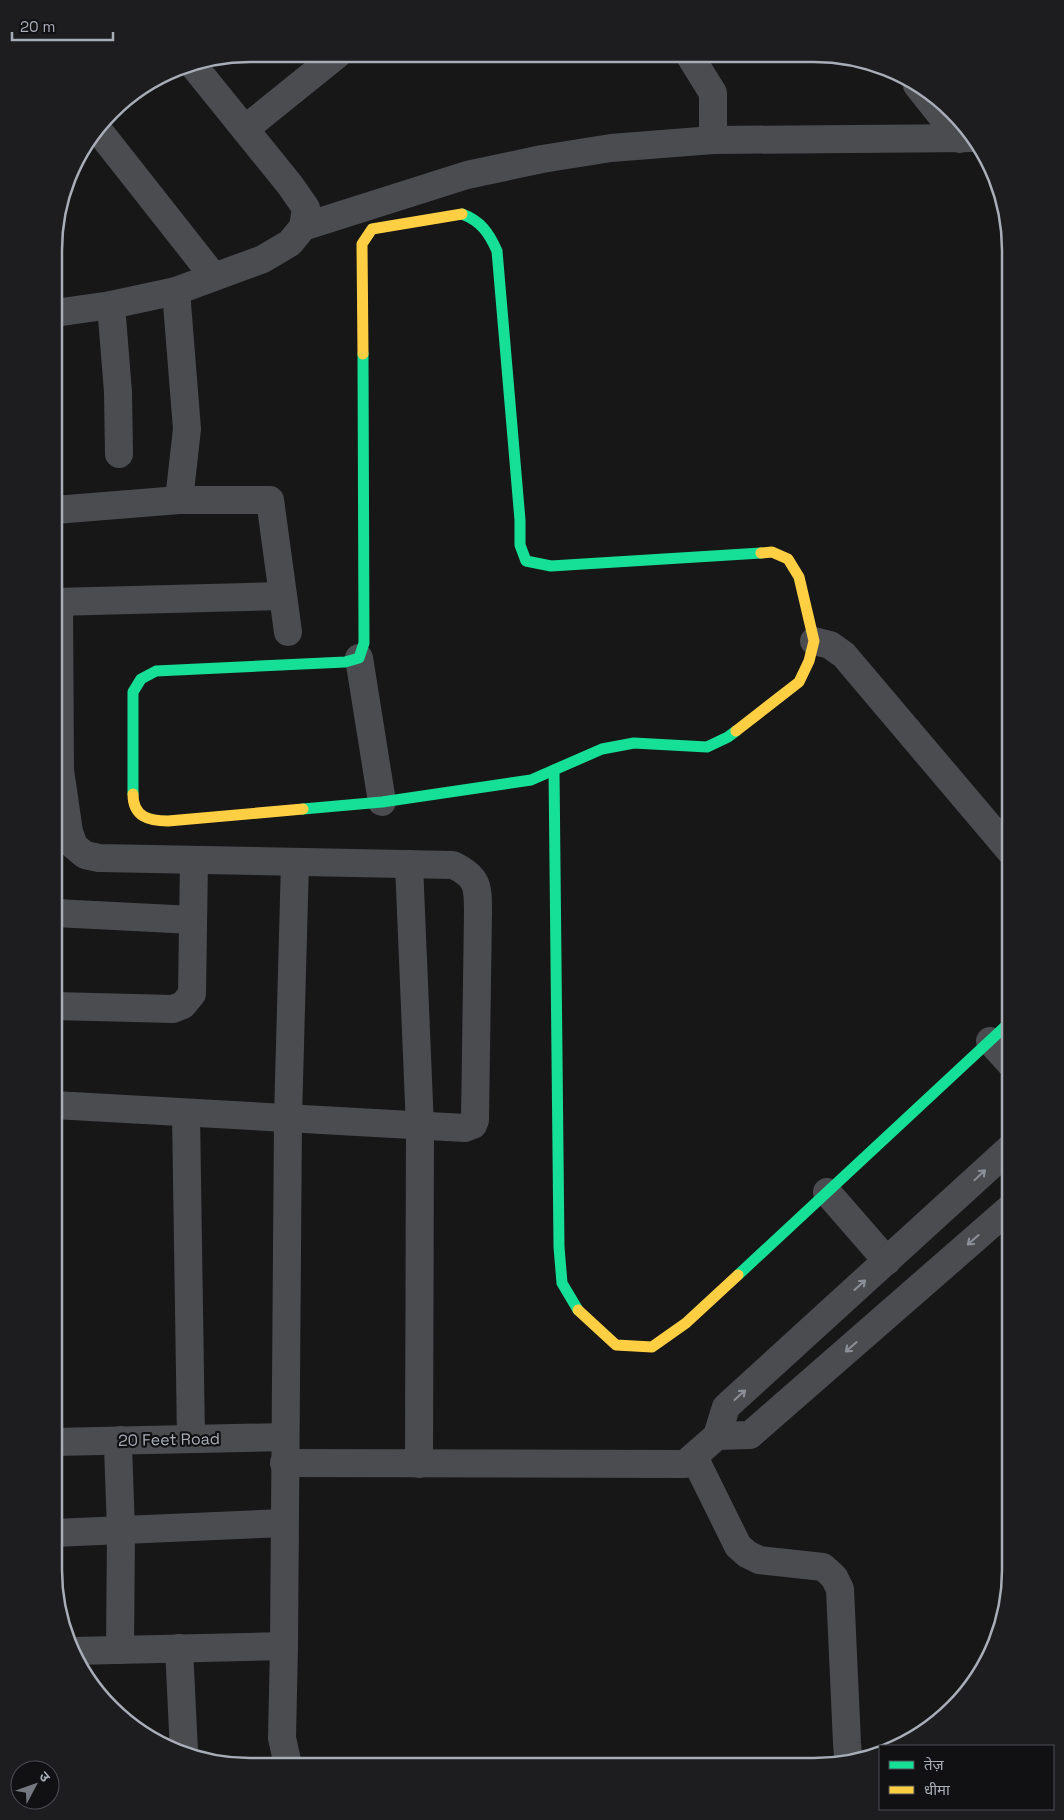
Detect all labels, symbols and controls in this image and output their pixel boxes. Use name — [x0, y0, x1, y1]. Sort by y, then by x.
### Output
scale bar — [12, 10, 114, 42]
text: 20 m — [20, 17, 55, 36]
one-way arrow — [974, 1169, 987, 1181]
one-way arrow — [967, 1234, 980, 1246]
one-way arrow — [854, 1279, 867, 1291]
one-way arrow — [844, 1341, 857, 1353]
one-way arrow — [734, 1389, 747, 1400]
street label: 20 Feet Road — [118, 1428, 220, 1451]
legend — [879, 1745, 1054, 1810]
text: तेज़ — [924, 1755, 945, 1774]
north arrow — [10, 1760, 60, 1810]
text: उ — [35, 1767, 55, 1786]
text: धीमा — [924, 1780, 951, 1799]

